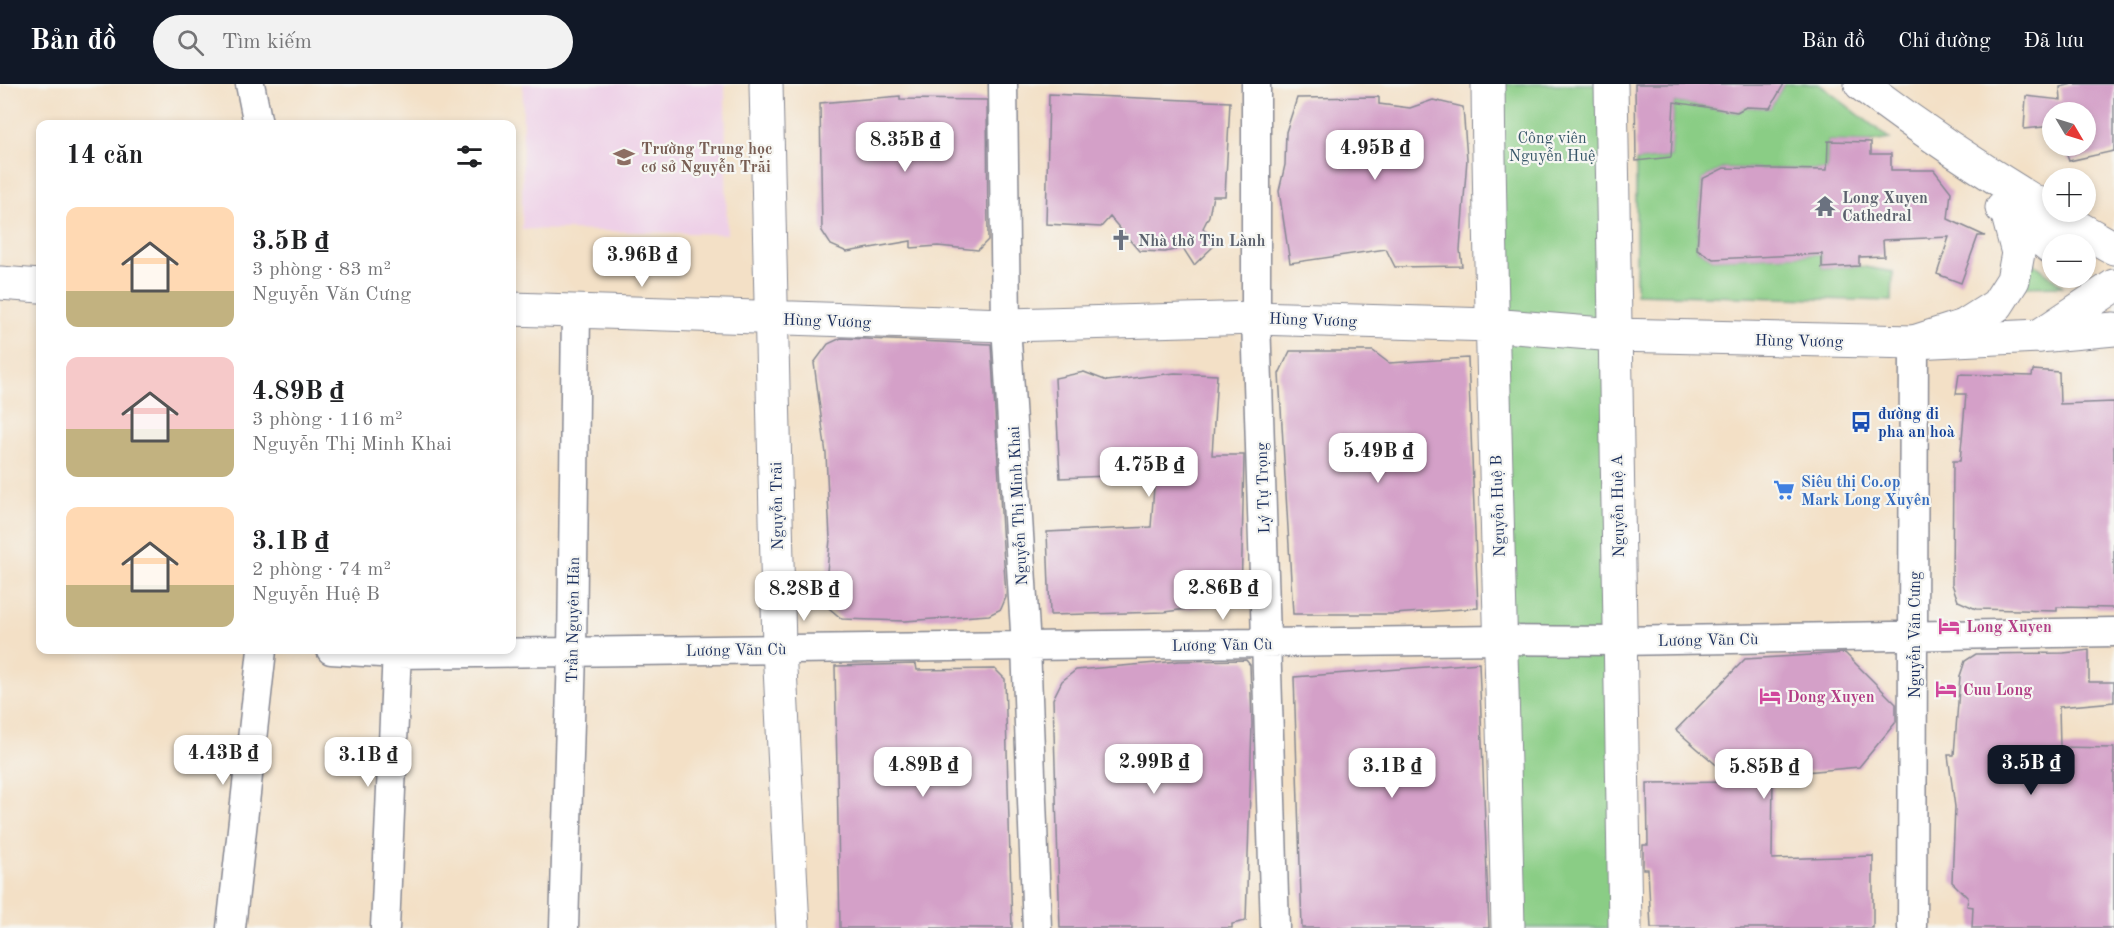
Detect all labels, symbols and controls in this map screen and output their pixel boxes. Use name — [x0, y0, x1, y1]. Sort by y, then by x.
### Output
search box — [153, 15, 573, 69]
icon: search — [174, 26, 207, 59]
text: Bản đồ — [30, 28, 117, 56]
text: Tìm kiếm — [222, 31, 312, 53]
text: Bản đồ — [1802, 31, 1865, 52]
text: Chỉ đường — [1898, 31, 1991, 52]
text: Đã lưu — [2024, 31, 2084, 52]
north arrow — [2042, 102, 2096, 156]
map controls — [2042, 102, 2096, 288]
pin: 8.35B ₫ — [850, 122, 960, 173]
pin: 4.95B ₫ — [1320, 130, 1430, 181]
text: 8.35B ₫ — [870, 131, 940, 151]
park label: Công viên Nguyễn Huệ — [1509, 131, 1595, 165]
text: 4.95B ₫ — [1340, 139, 1410, 159]
icon: filters — [453, 140, 486, 173]
place label: Trường Trung học cơ sở Nguyễn Trãi — [641, 142, 772, 176]
text: 14 căn — [66, 143, 143, 169]
school or university icon: Trường Trung học cơ sở Nguyễn Trãi — [612, 145, 636, 169]
button: + — [2042, 168, 2096, 222]
place label: Long Xuyen Cathedral — [1842, 191, 1928, 225]
temple icon: Long Xuyen Cathedral — [1813, 194, 1837, 218]
church icon: Nhà thờ Tin Lành — [1109, 228, 1133, 252]
text: 3.5B ₫ — [252, 229, 329, 255]
icon: home — [114, 231, 186, 303]
place label: Nhà thờ Tin Lành — [1138, 234, 1265, 250]
button: − — [2042, 234, 2096, 288]
pin: 3.96B ₫ — [587, 237, 697, 288]
text: 3.96B ₫ — [607, 246, 677, 266]
text: 3 phòng · 83 m² — [252, 260, 391, 280]
text: Nguyễn Văn Cưng — [252, 285, 411, 305]
street label: Hùng Vương — [1269, 311, 1358, 331]
street label: Hùng Vương — [783, 312, 872, 332]
street label: Hùng Vương — [1755, 333, 1844, 351]
text: 4.89B ₫ — [252, 379, 344, 405]
icon: home — [114, 381, 186, 453]
place label: đường đi pha an hoà — [1878, 407, 1955, 441]
text: 3 phòng · 116 m² — [252, 410, 403, 430]
bus stop icon: đường đi pha an hoà — [1849, 410, 1873, 434]
street label: Nguyễn Thị Minh Khai — [1004, 426, 1031, 586]
pin: 5.49B ₫ — [1323, 433, 1433, 484]
text: Nguyễn Thị Minh Khai — [252, 435, 452, 455]
street label: Lý Tự Trọng — [1254, 442, 1274, 534]
text: 5.49B ₫ — [1343, 442, 1413, 462]
pin: 4.75B ₫ — [1094, 447, 1204, 498]
street label: Nguyễn Huệ A — [1607, 454, 1628, 558]
street label: Nguyễn Huệ B — [1486, 455, 1509, 557]
text: 4.75B ₫ — [1114, 456, 1184, 476]
street label: Nguyễn Trãi — [766, 462, 787, 550]
place label: Siêu thị Co.op Mark Long Xuyên — [1801, 475, 1930, 509]
supermarket icon: Siêu thị Co.op Mark Long Xuyên — [1772, 478, 1796, 502]
text: 3.1B ₫ — [252, 529, 329, 555]
icon: home — [114, 531, 186, 603]
street label: Trần Nguyên Hãn — [562, 556, 583, 683]
text: 2 phòng · 74 m² — [252, 560, 391, 580]
pin: 2.86B ₫ — [1168, 570, 1278, 621]
pin: 8.28B ₫ — [749, 571, 859, 622]
street label: Nguyễn Văn Cưng — [1905, 571, 1924, 699]
text: 2.86B ₫ — [1188, 579, 1258, 599]
text: 8.28B ₫ — [769, 580, 839, 600]
text: Nguyễn Huệ B — [252, 585, 380, 605]
hotel icon: Long Xuyen — [1937, 614, 1961, 638]
place label: Long Xuyen — [1966, 620, 2052, 636]
street label: Lương Vãn Cù — [1658, 632, 1759, 650]
street label: Lương Vãn Cù — [1172, 637, 1273, 655]
street label: Lương Vãn Cù — [686, 642, 787, 660]
hotel icon: Cuu Long — [1934, 677, 1958, 701]
place label: Cuu Long — [1963, 683, 2032, 699]
hotel icon: Dong Xuyen — [1758, 684, 1782, 708]
place label: Dong Xuyen — [1787, 690, 1875, 706]
pin: 4.43B ₫ — [168, 735, 278, 786]
pin: 3.1B ₫ — [319, 737, 417, 788]
text: 4.43B ₫ — [188, 744, 258, 764]
pin: 2.99B ₫ — [1099, 744, 1209, 795]
pin: 3.5B ₫ — [1982, 745, 2080, 796]
text: 3.1B ₫ — [339, 746, 397, 766]
pin: 4.89B ₫ — [868, 747, 978, 798]
pin: 3.1B ₫ — [1343, 748, 1441, 799]
pin: 5.85B ₫ — [1709, 749, 1819, 800]
text: 2.99B ₫ — [1119, 753, 1189, 773]
text: 3.5B ₫ — [2002, 754, 2060, 774]
text: 4.89B ₫ — [888, 756, 958, 776]
text: 3.1B ₫ — [1363, 757, 1421, 777]
text: 5.85B ₫ — [1729, 758, 1799, 778]

